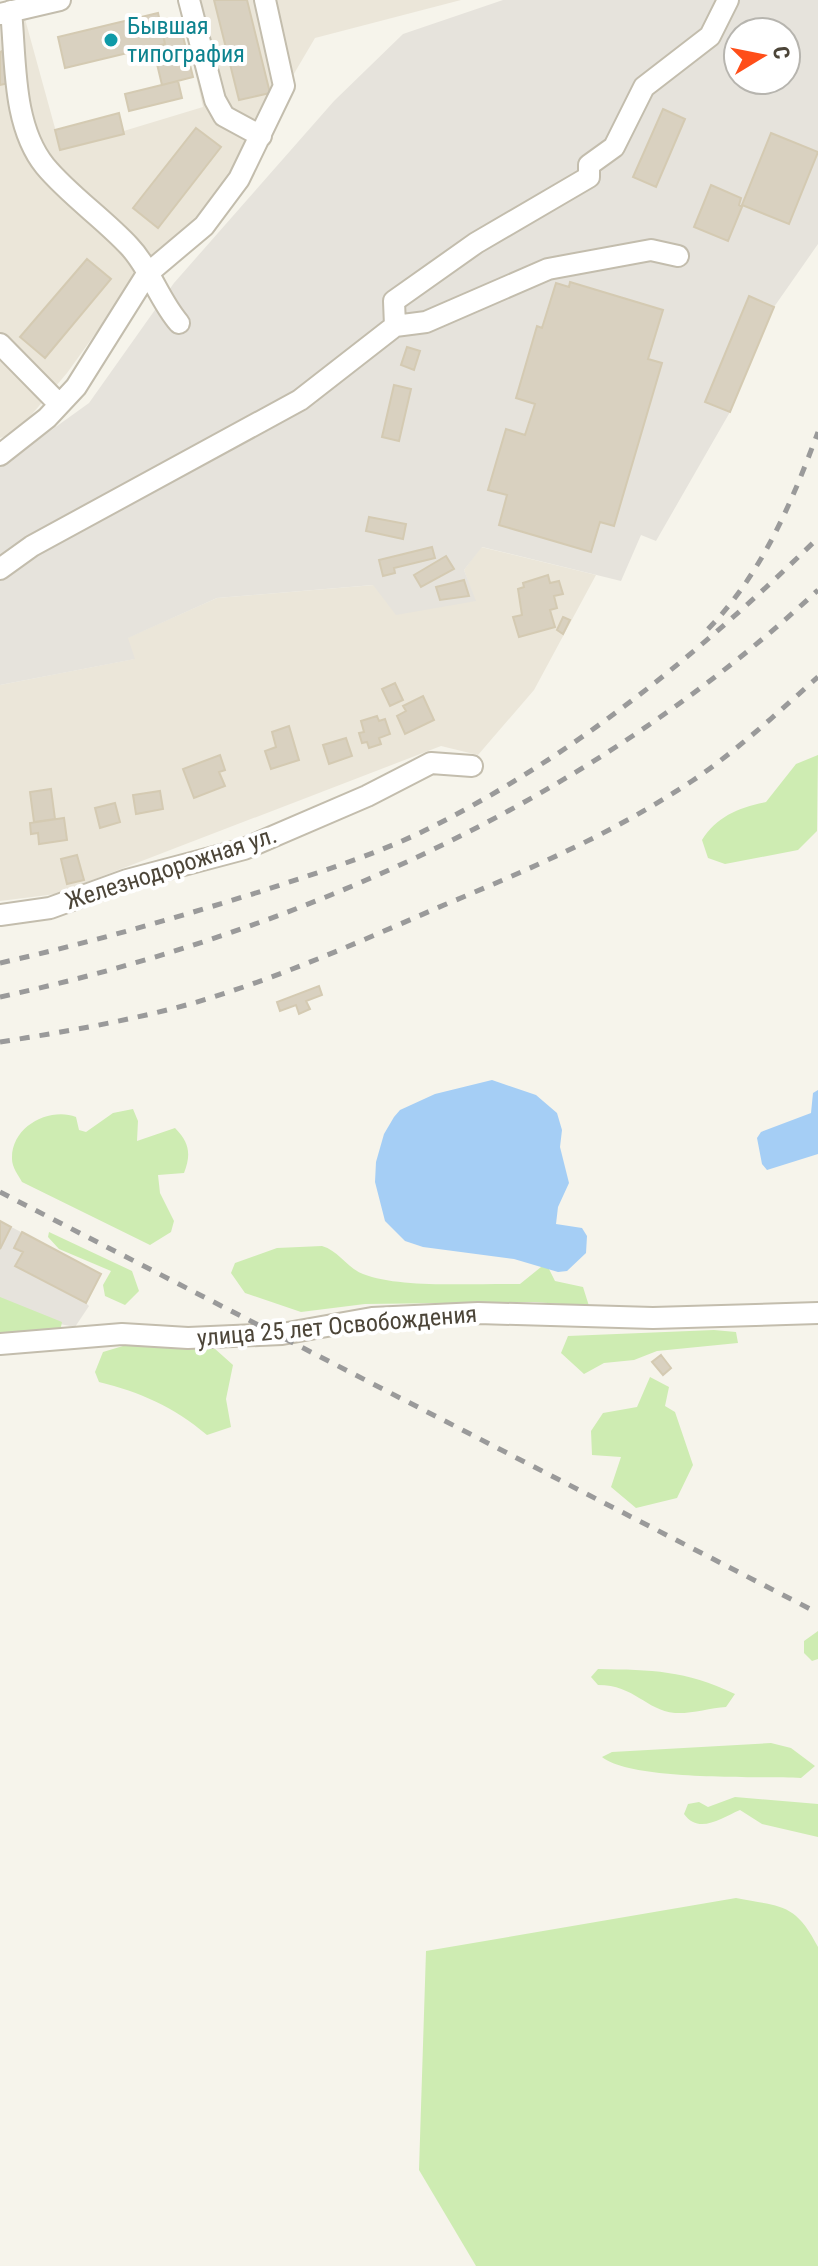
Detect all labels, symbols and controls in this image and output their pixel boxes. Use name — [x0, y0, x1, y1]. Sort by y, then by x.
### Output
place label: Бывшая типография — [127, 12, 245, 68]
north arrow — [722, 16, 802, 96]
marker: Бывшая типография — [102, 31, 120, 49]
text: С — [768, 44, 795, 61]
street label: Железнодорожная ул. — [62, 821, 280, 915]
street label: улица 25 лет Освобождения — [196, 1300, 478, 1352]

